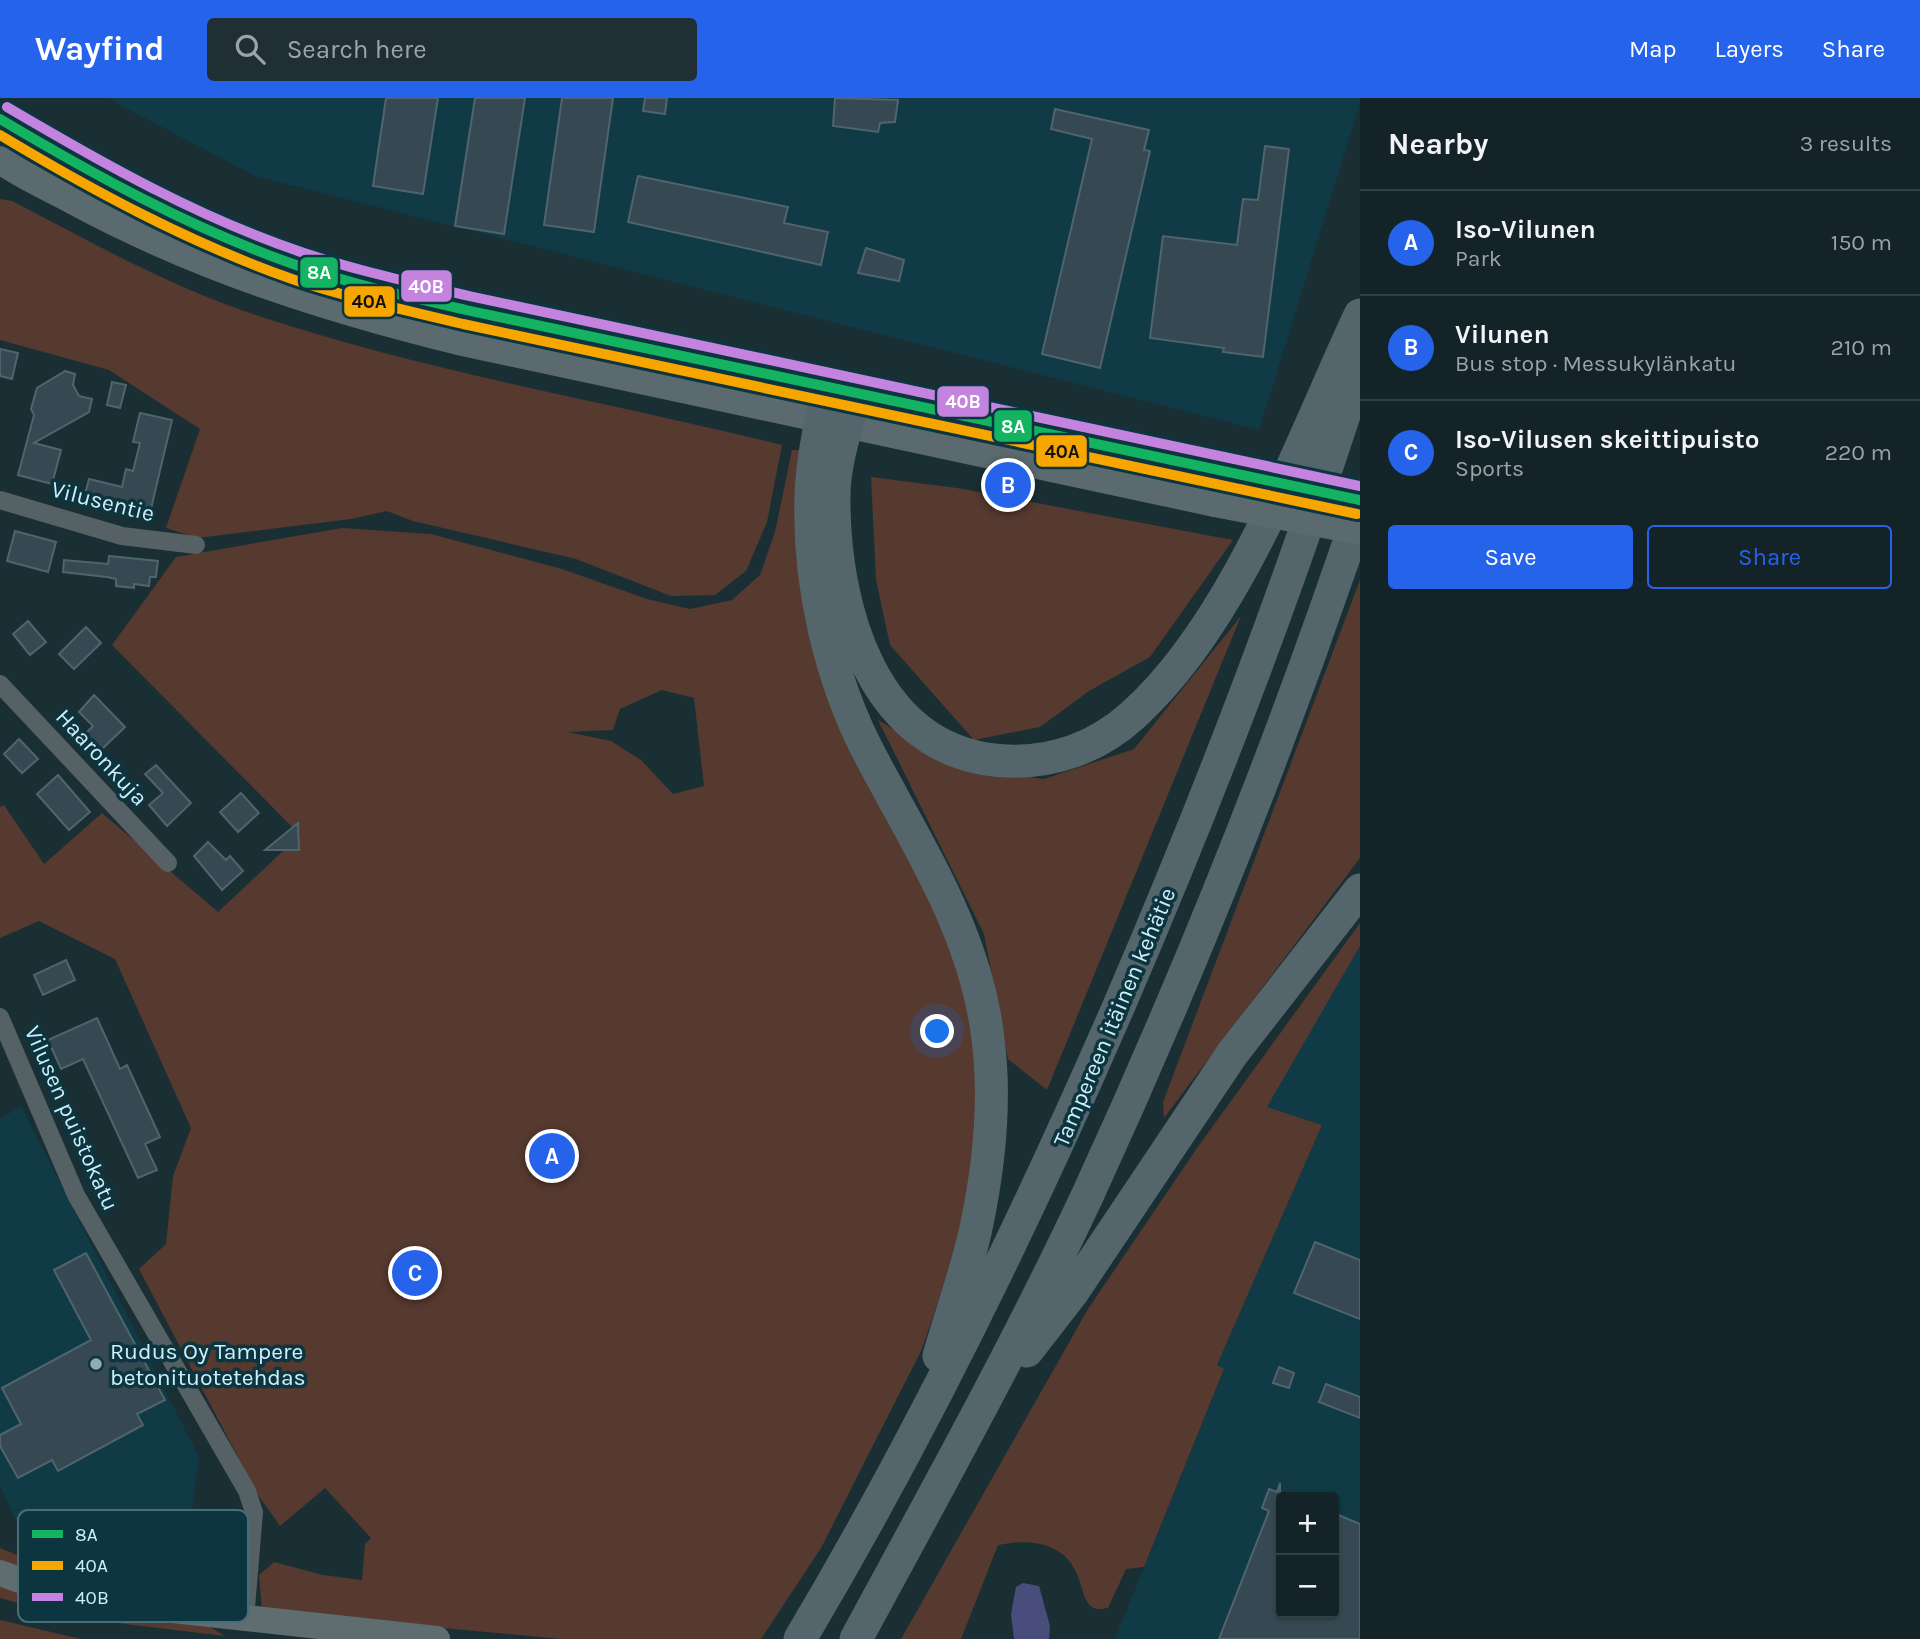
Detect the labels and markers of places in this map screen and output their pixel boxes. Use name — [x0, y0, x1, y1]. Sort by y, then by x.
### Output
pin: B — [985, 459, 1031, 511]
pin: A — [529, 1130, 575, 1182]
pin: C — [392, 1247, 438, 1299]
place label: Rudus Oy Tampere betonituotetehdas — [110, 1338, 306, 1391]
marker: Rudus Oy Tampere betonituotetehdas — [88, 1356, 104, 1372]

